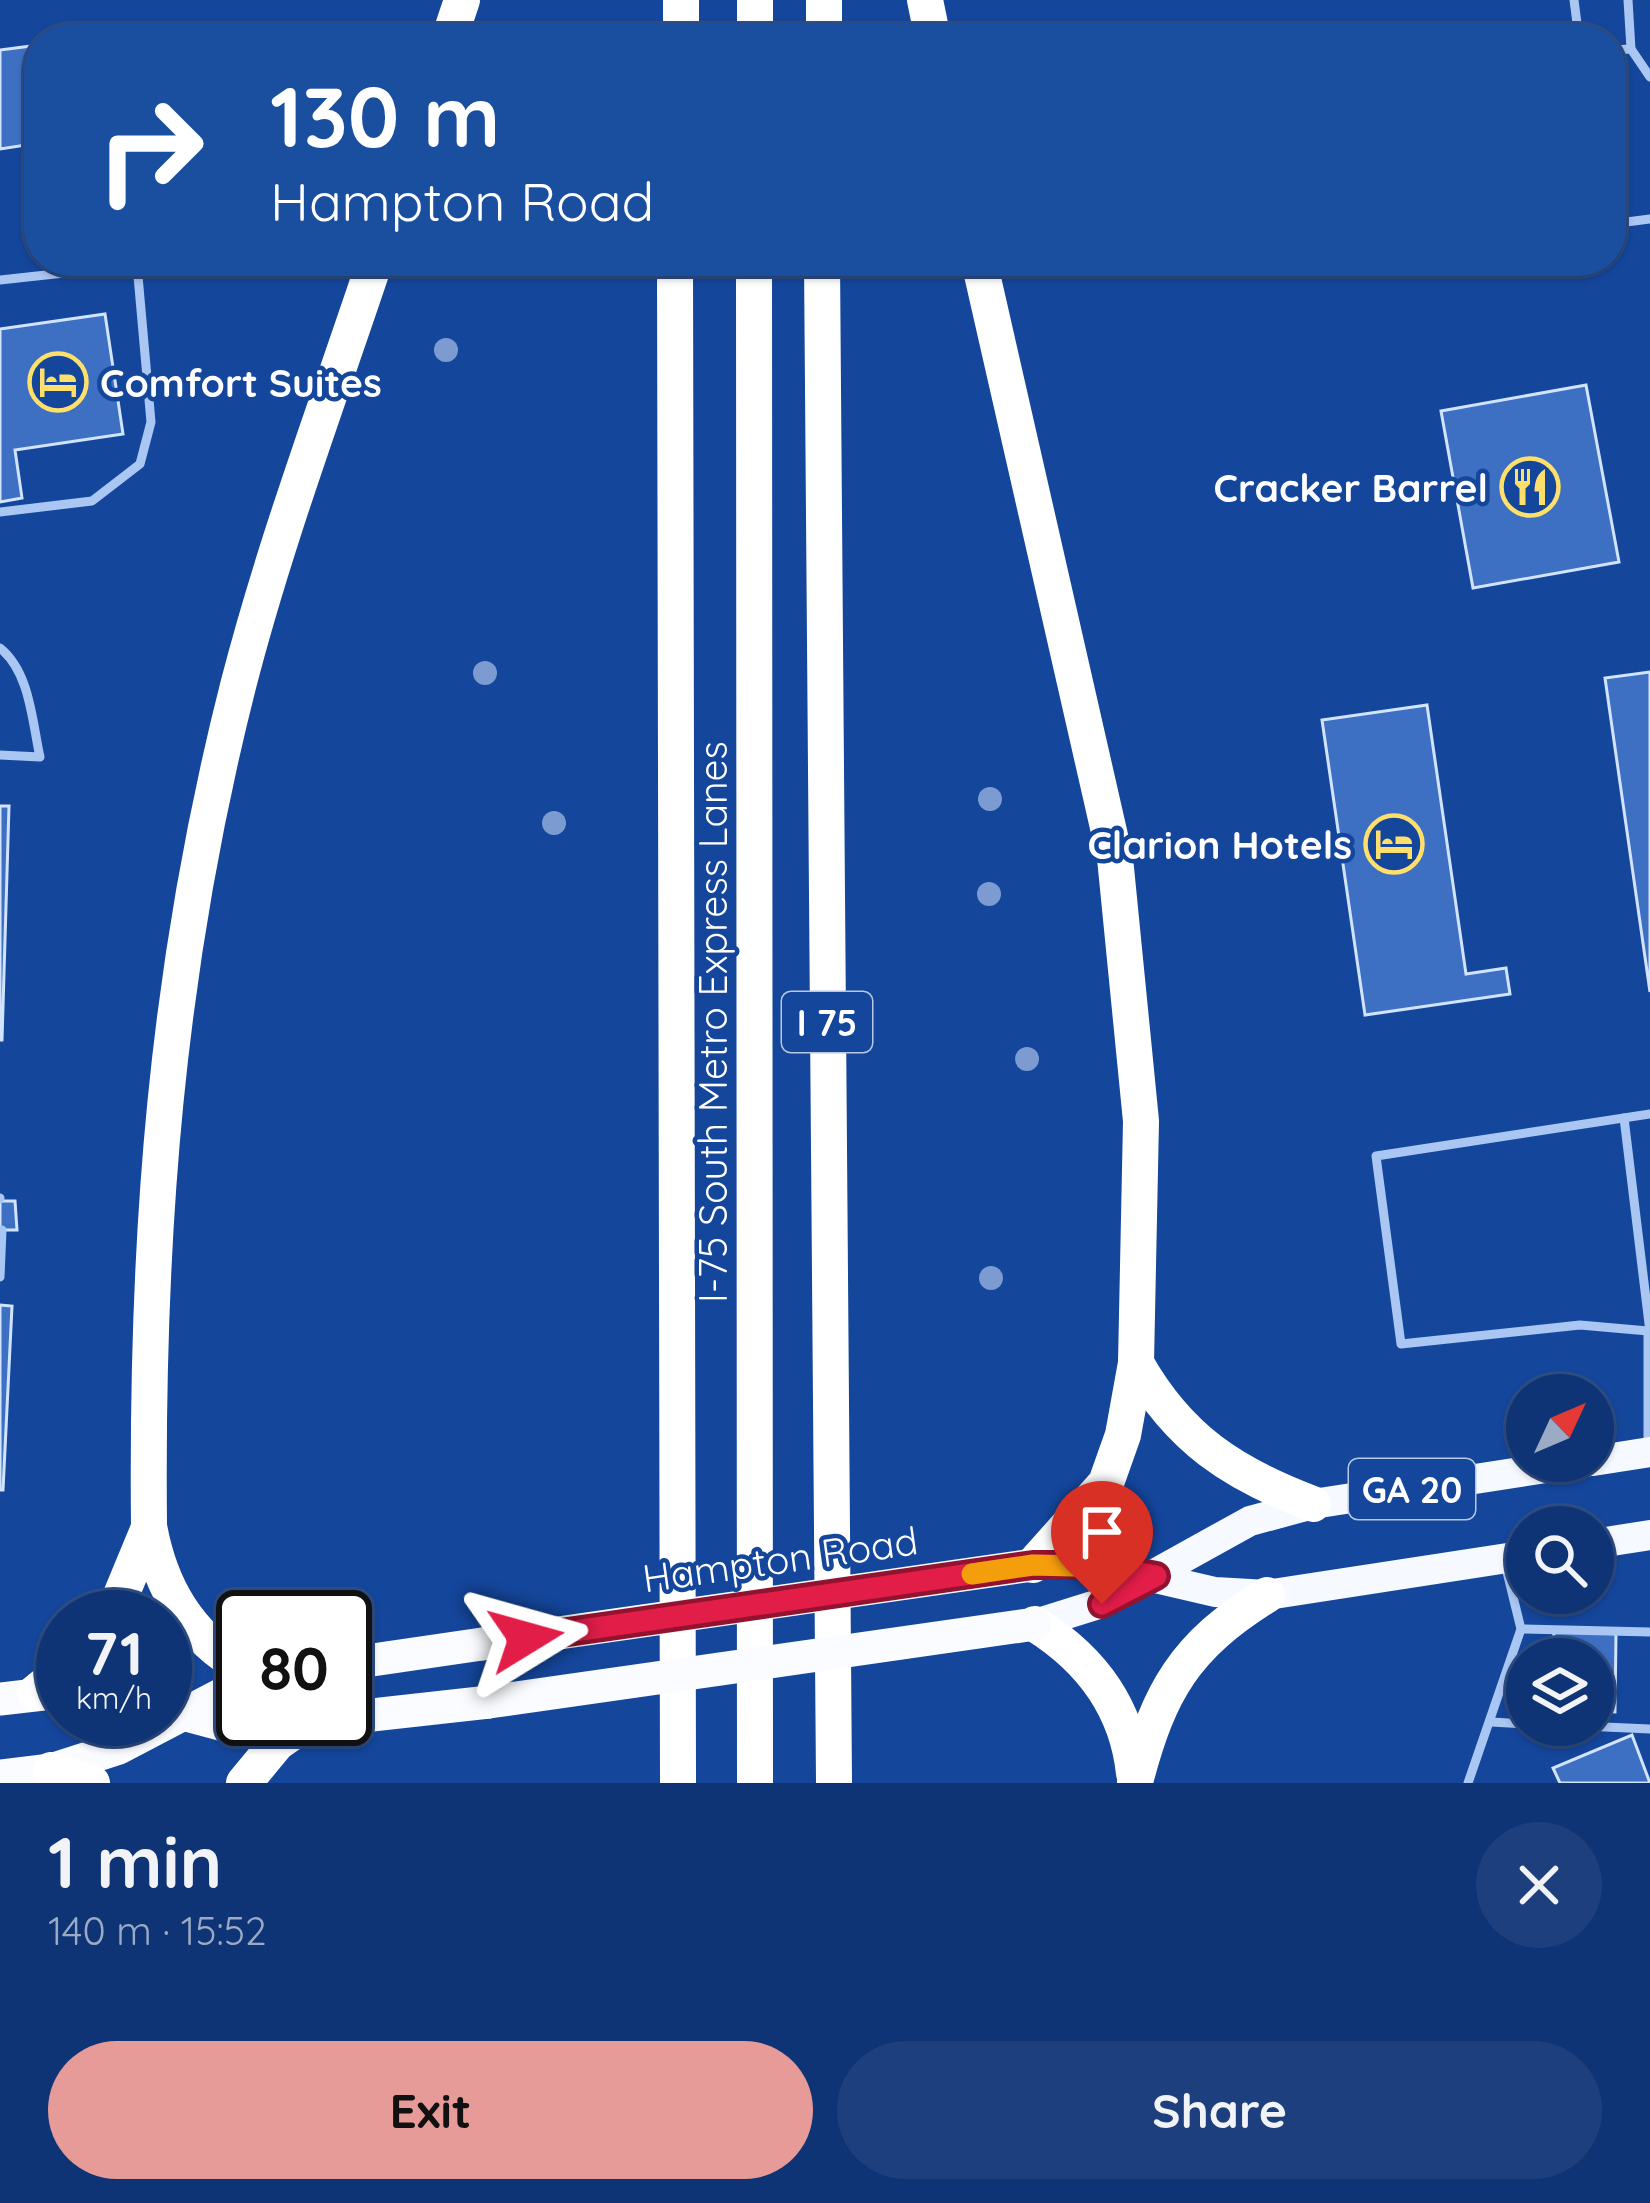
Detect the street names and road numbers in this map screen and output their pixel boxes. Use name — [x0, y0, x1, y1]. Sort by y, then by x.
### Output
street label: I-75 South Metro Express Lanes — [688, 741, 737, 1303]
road number: I 75 — [782, 992, 872, 1052]
road number: GA 20 — [1349, 1459, 1475, 1519]
street label: Hampton Road — [639, 1515, 921, 1603]

